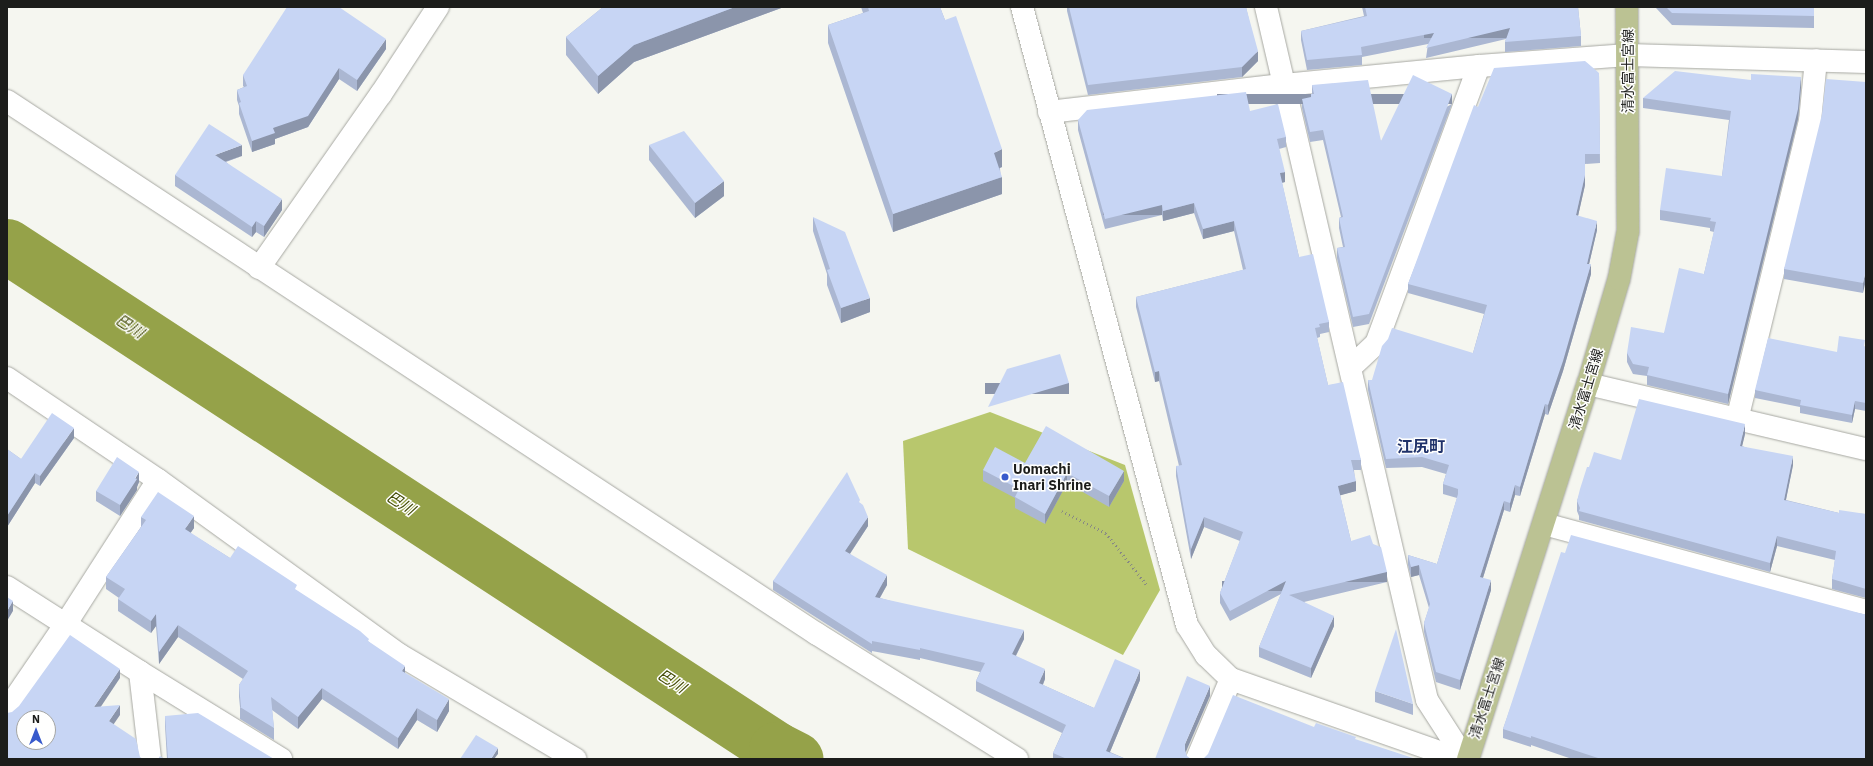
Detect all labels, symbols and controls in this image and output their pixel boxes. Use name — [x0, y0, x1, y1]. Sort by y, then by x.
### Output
street label: 清水富士宮線 — [1620, 29, 1636, 113]
water label: 巴川 — [113, 310, 147, 342]
street label: 清水富士宮線 — [1566, 346, 1606, 432]
district label: 江尻町 — [1397, 436, 1445, 456]
place label: Uomachi Inari Shrine — [1013, 461, 1091, 494]
marker: Uomachi Inari Shrine — [1000, 472, 1010, 482]
water label: 巴川 — [384, 487, 418, 519]
street label: 清水富士宮線 — [1466, 655, 1508, 741]
water label: 巴川 — [655, 665, 689, 697]
north arrow — [16, 710, 56, 750]
text: N — [32, 712, 40, 726]

